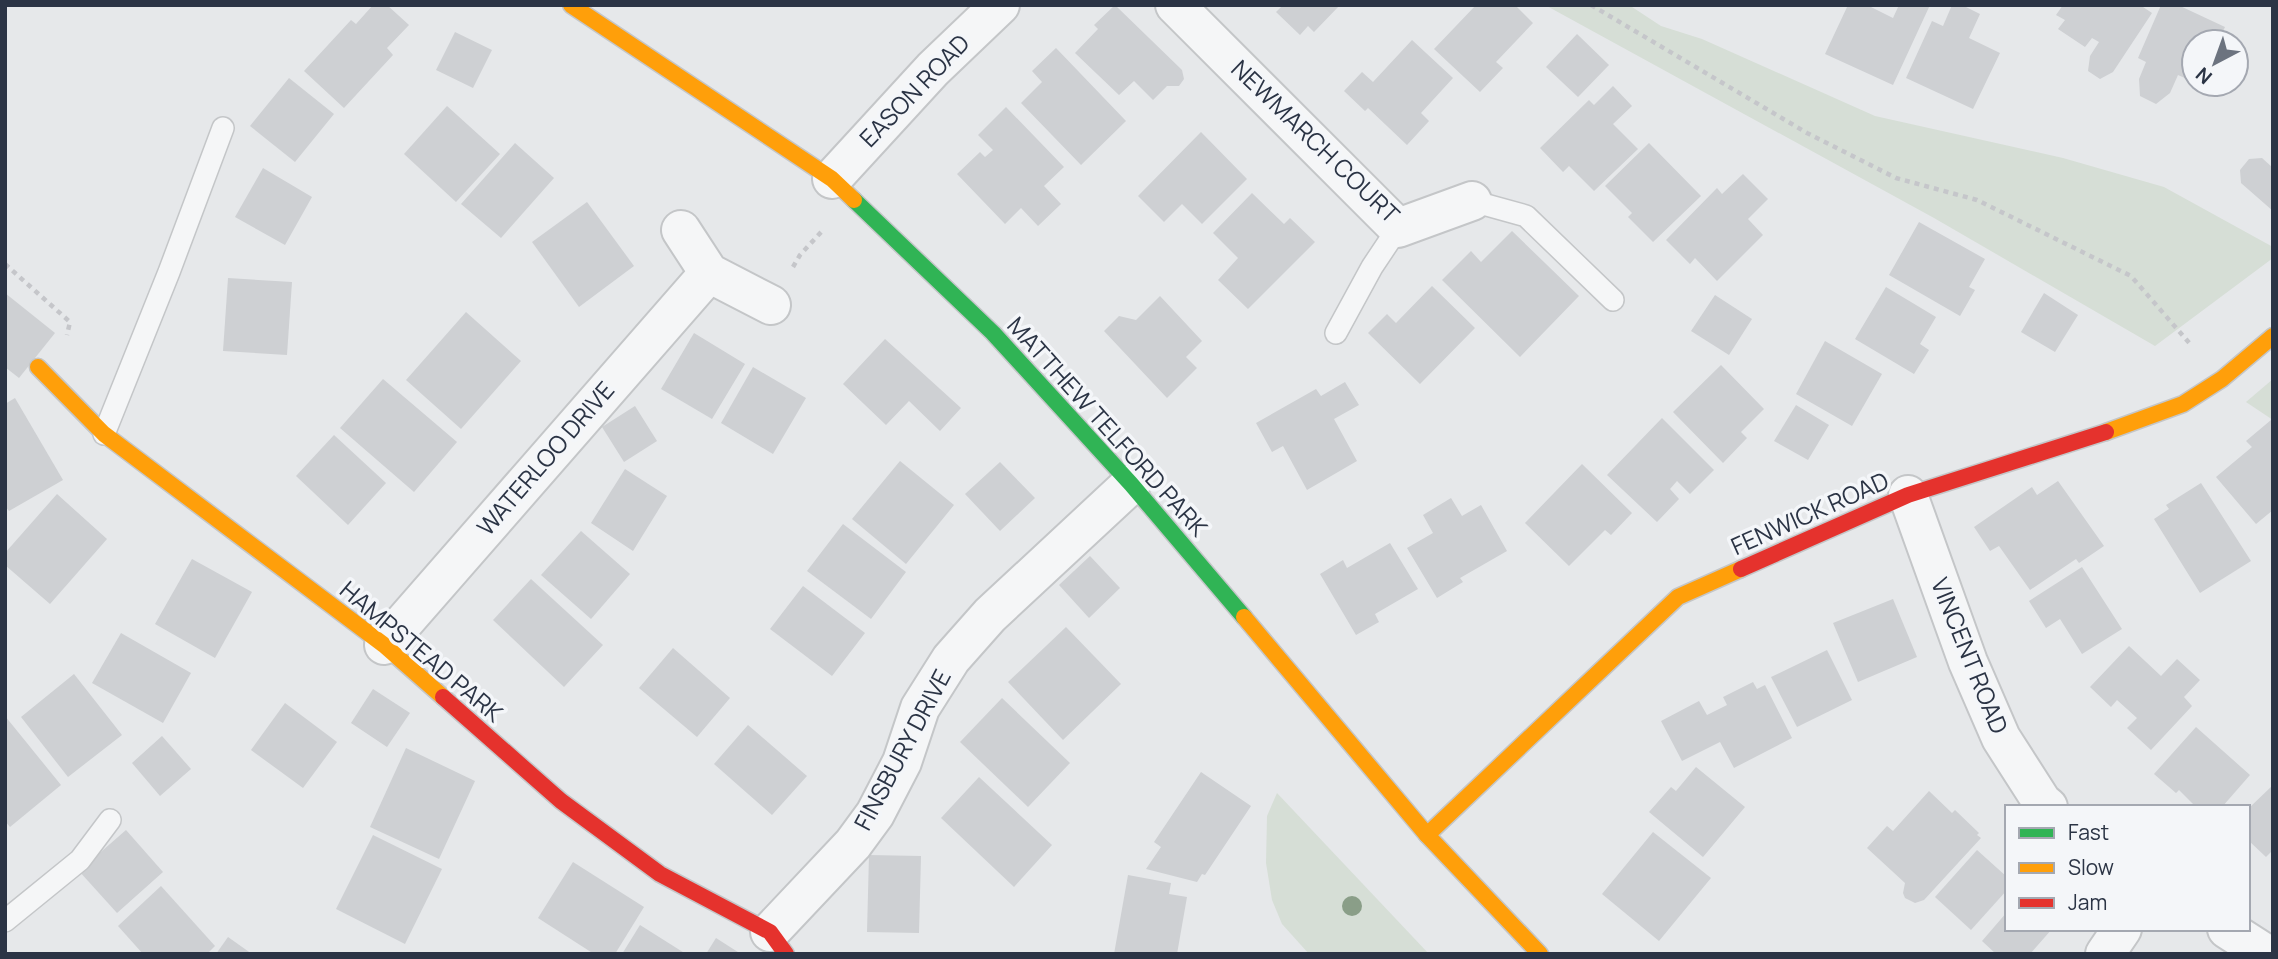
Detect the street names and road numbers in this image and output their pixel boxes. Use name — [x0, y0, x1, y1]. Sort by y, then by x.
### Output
street label: EASON ROAD — [852, 26, 976, 154]
street label: NEWMARCH COURT — [1225, 52, 1408, 230]
street label: MATTHEW TELFORD PARK — [1001, 309, 1216, 543]
street label: WATERLOO DRIVE — [469, 374, 621, 542]
street label: FENWICK ROAD — [1725, 463, 1893, 562]
street label: HAMPSTEAD PARK — [334, 573, 511, 729]
street label: VINCENT ROAD — [1924, 573, 2017, 738]
street label: FINSBURY DRIVE — [845, 663, 958, 835]

